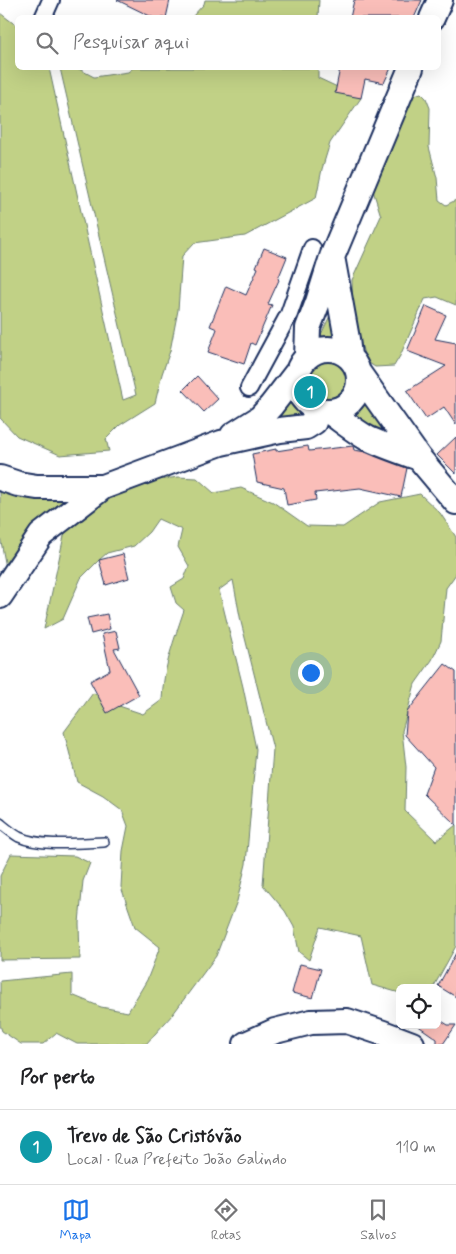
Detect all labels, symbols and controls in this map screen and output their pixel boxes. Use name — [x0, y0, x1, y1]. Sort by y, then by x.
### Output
search box — [15, 15, 441, 70]
icon: search — [33, 29, 61, 57]
text: Pesquisar aqui — [73, 30, 189, 55]
pin: 1 — [294, 373, 326, 411]
your location — [298, 660, 324, 686]
map controls — [396, 984, 441, 1029]
button: locate — [396, 984, 441, 1029]
text: Por perto — [20, 1063, 95, 1091]
text: Trevo de São Cristóvão — [67, 1124, 242, 1149]
text: 1 — [32, 1137, 40, 1158]
text: 110 m — [395, 1137, 436, 1158]
text: Local · Rua Prefeito João Galindo — [67, 1149, 287, 1170]
tab: Mapa — [60, 1196, 91, 1244]
tab: Rotas — [211, 1196, 241, 1244]
tab: Salvos — [360, 1196, 396, 1244]

